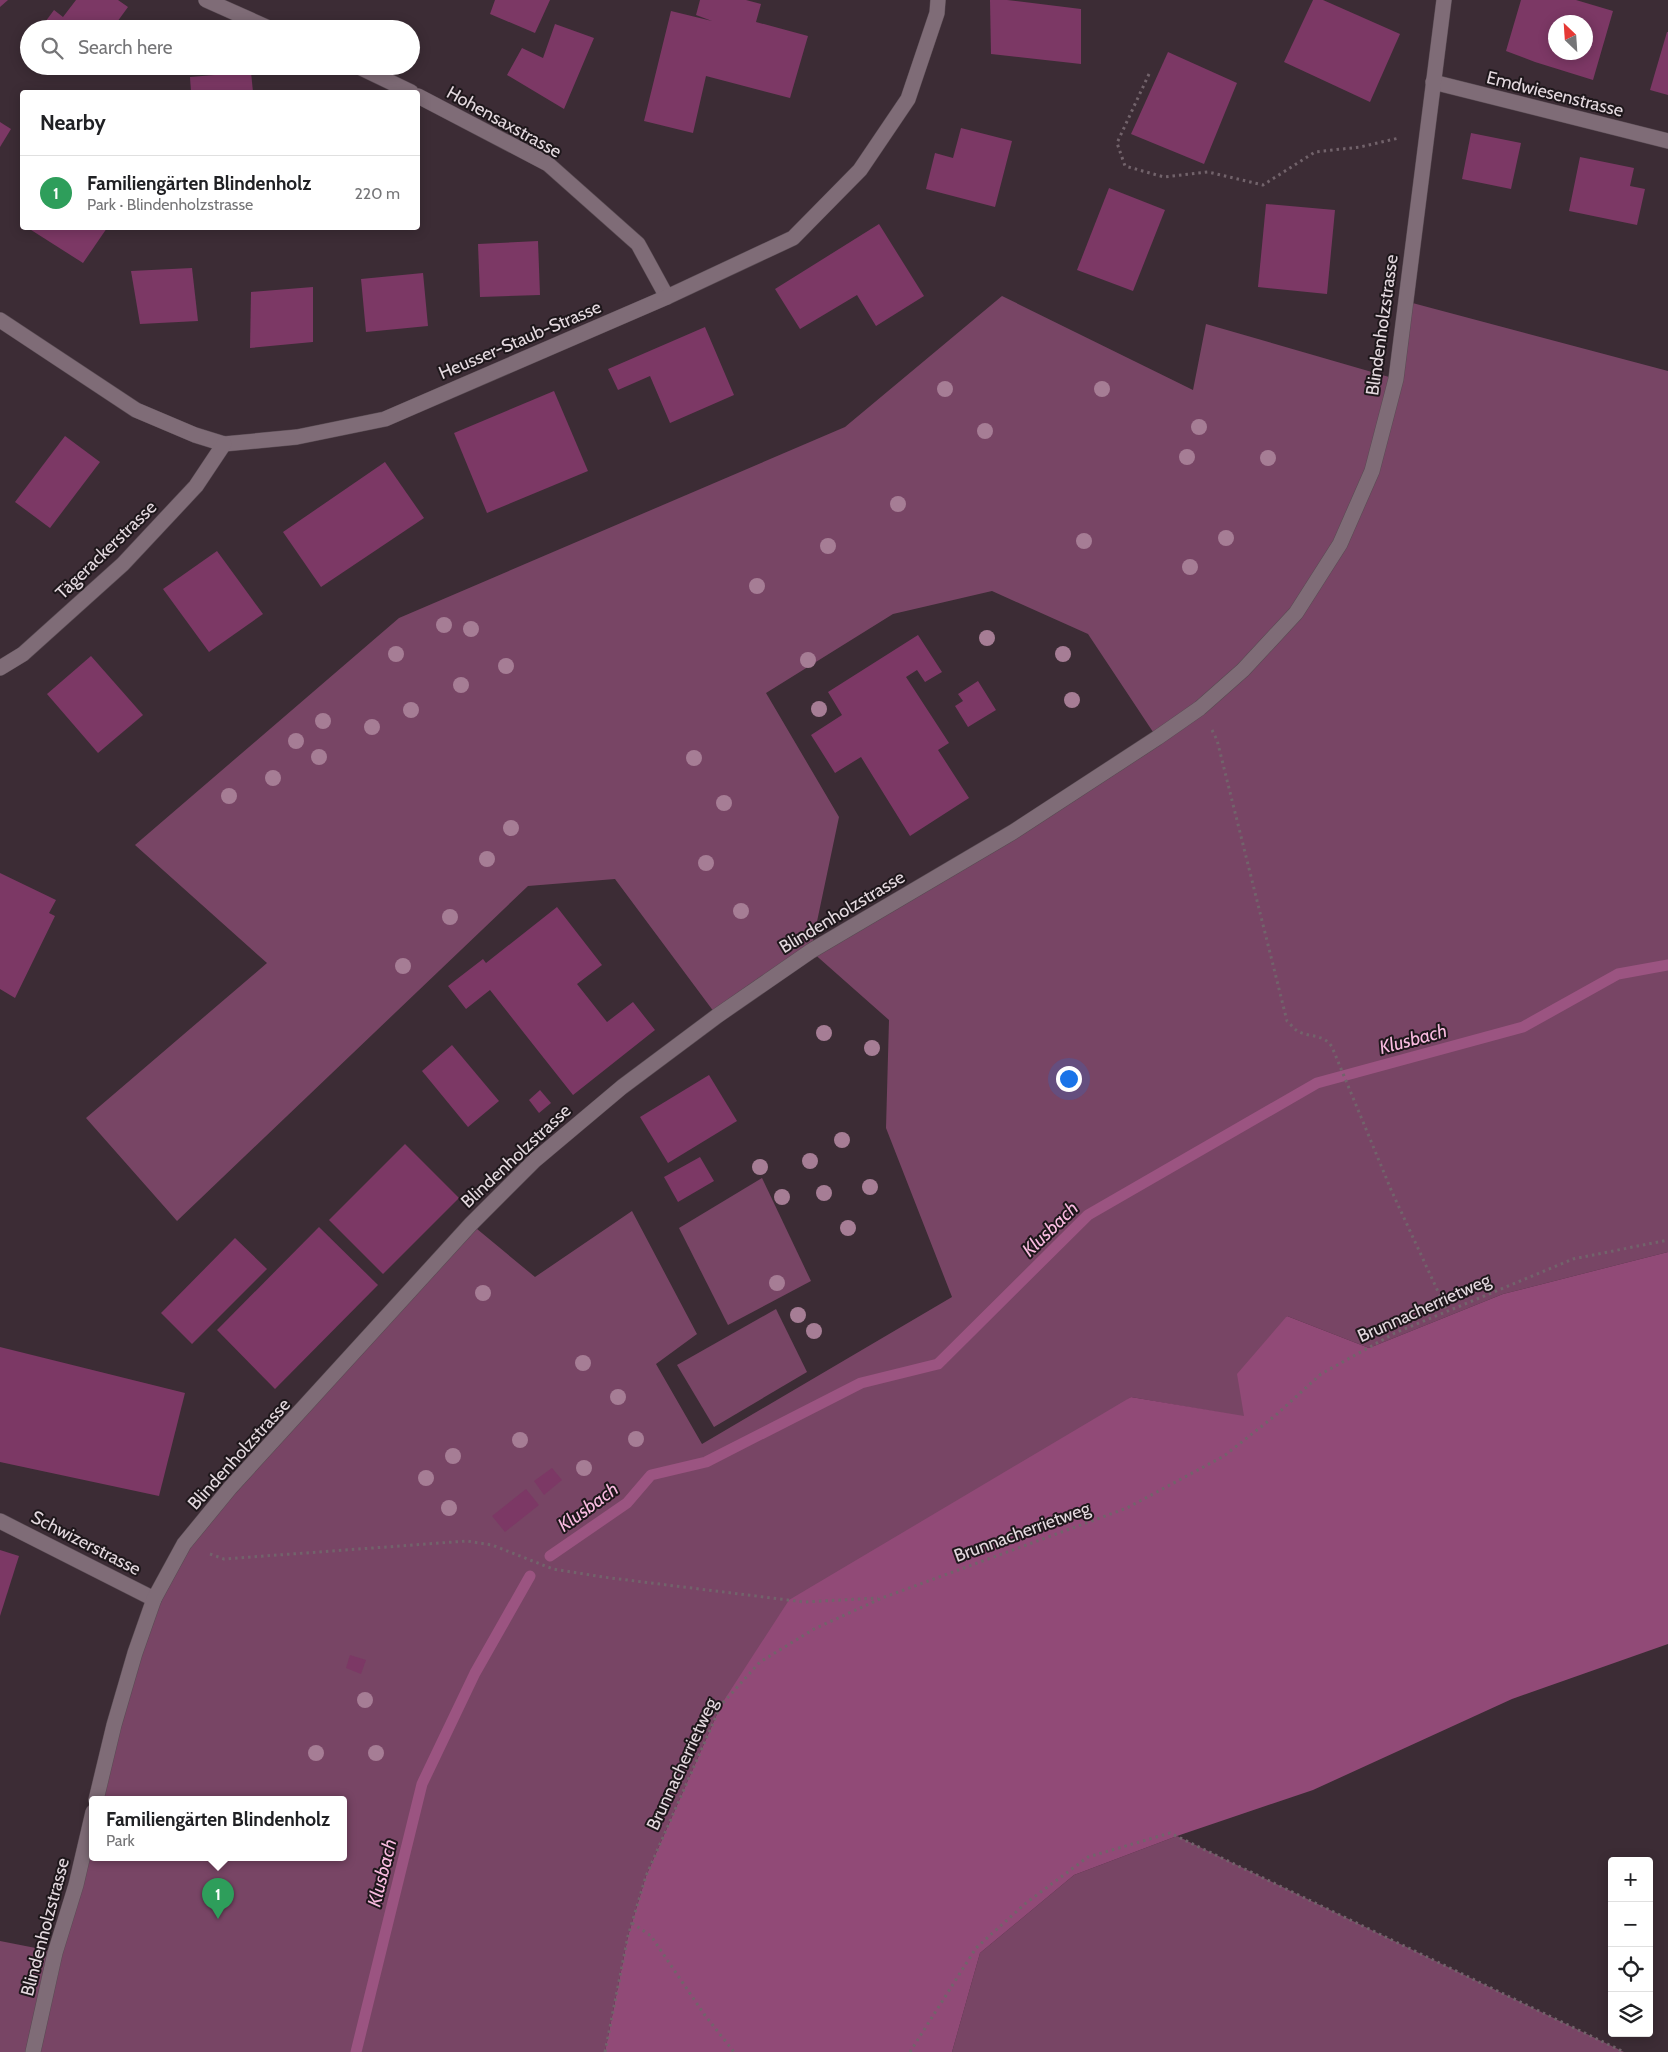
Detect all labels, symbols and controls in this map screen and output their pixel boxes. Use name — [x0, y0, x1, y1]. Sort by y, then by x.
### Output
north arrow — [1548, 15, 1593, 60]
search box — [20, 20, 420, 75]
icon: search — [38, 34, 66, 62]
text: Search here — [78, 36, 172, 59]
street label: Emdwiesenstrasse — [1484, 66, 1626, 122]
street label: Hohensaxstrasse — [443, 81, 565, 163]
text: Nearby — [40, 110, 106, 135]
text: Familiengärten Blindenholz — [87, 172, 311, 195]
text: 1 — [53, 184, 59, 203]
text: 220 m — [354, 184, 400, 203]
text: Park · Blindenholzstrasse — [87, 195, 253, 214]
street label: Blindenholzstrasse — [1361, 253, 1403, 397]
street label: Heusser-Staub-Strasse — [435, 296, 605, 384]
street label: Tägerackerstrasse — [51, 496, 161, 604]
street label: Blindenholzstrasse — [775, 866, 909, 958]
water label: Klusbach — [1377, 1019, 1449, 1059]
your location — [1056, 1066, 1082, 1092]
street label: Blindenholzstrasse — [456, 1099, 576, 1213]
water label: Klusbach — [1017, 1197, 1083, 1261]
street label: Brunnacherrietweg — [1354, 1268, 1495, 1347]
street label: Blindenholzstrasse — [183, 1394, 295, 1514]
water label: Klusbach — [553, 1477, 623, 1537]
street label: Brunnacherrietweg — [951, 1497, 1094, 1567]
street label: Schwizerstrasse — [27, 1506, 145, 1580]
street label: Brunnacherrietweg — [642, 1693, 723, 1834]
popup — [89, 1796, 347, 1861]
text: Familiengärten Blindenholz — [106, 1808, 330, 1831]
text: Park — [106, 1831, 135, 1850]
water label: Klusbach — [362, 1837, 402, 1909]
street label: Blindenholzstrasse — [16, 1855, 74, 1999]
map controls — [1608, 1857, 1653, 2037]
button: + — [1608, 1857, 1653, 1902]
pin: 1 — [202, 1878, 234, 1919]
button: − — [1608, 1902, 1653, 1947]
button: locate — [1608, 1947, 1653, 1992]
button: layers — [1608, 1992, 1653, 2037]

